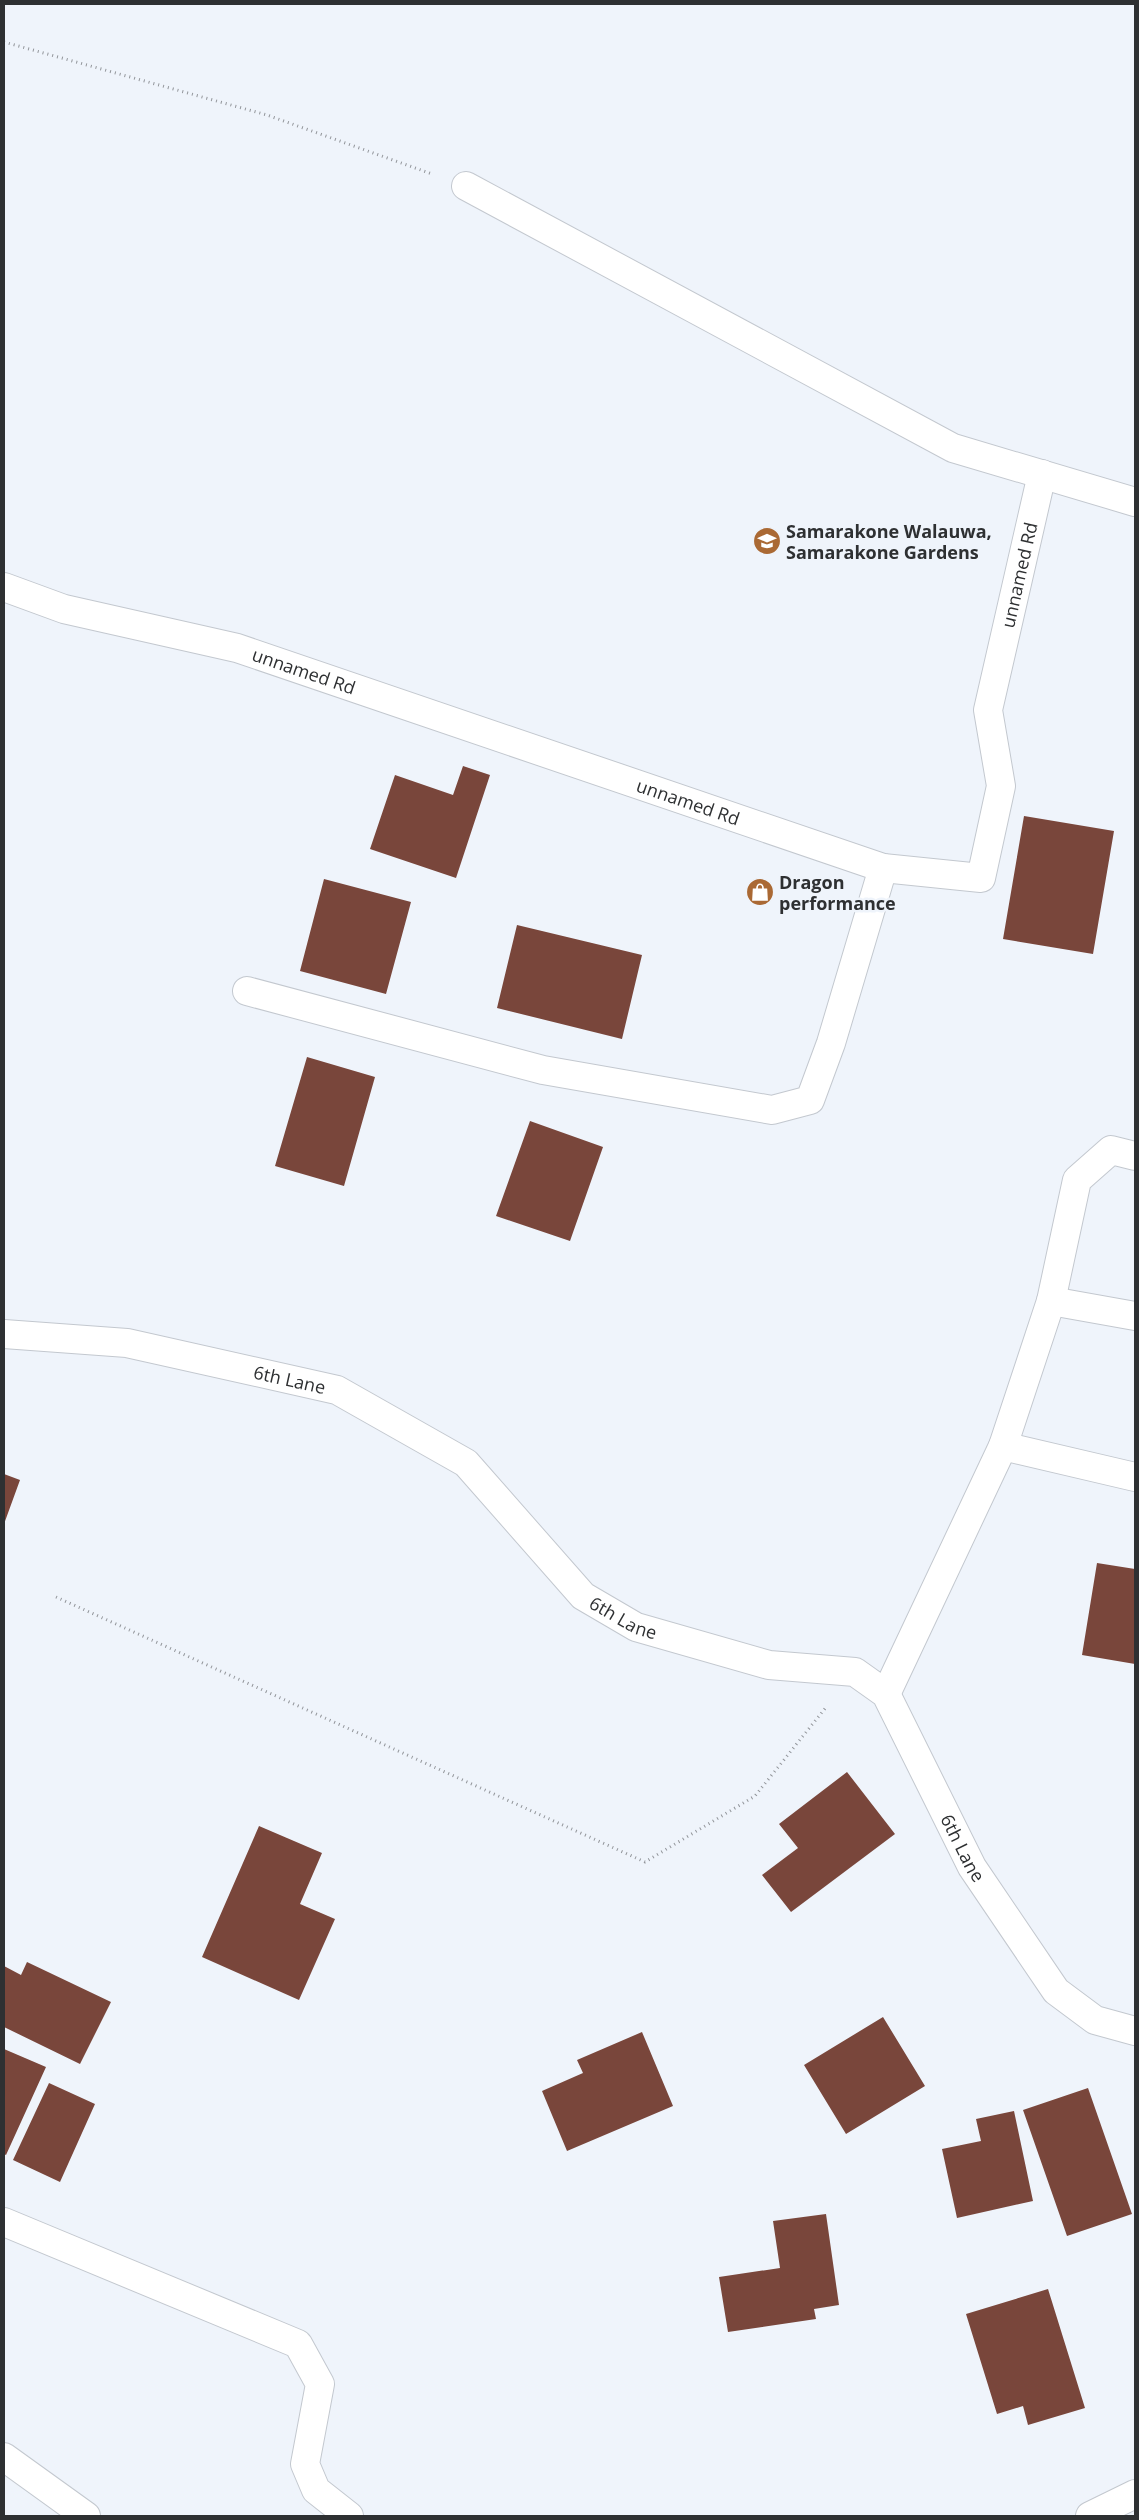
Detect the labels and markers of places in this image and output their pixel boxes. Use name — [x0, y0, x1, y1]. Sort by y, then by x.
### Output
place label: Samarakone Walauwa, Samarakone Gardens — [786, 519, 992, 564]
school or university icon: Samarakone Walauwa, Samarakone Gardens — [752, 526, 782, 556]
place label: Dragon performance — [779, 870, 896, 915]
shop icon: Dragon performance — [745, 877, 775, 907]

